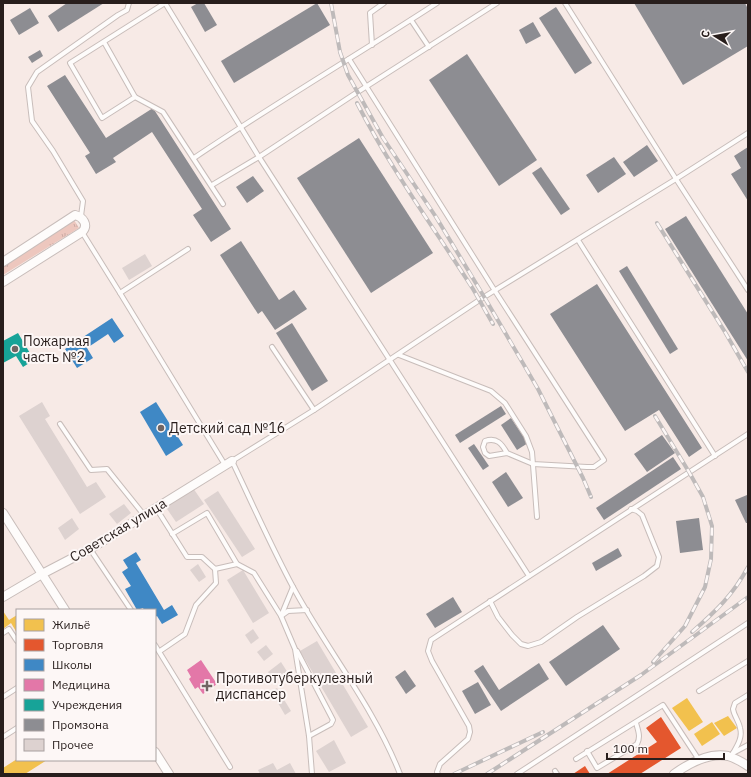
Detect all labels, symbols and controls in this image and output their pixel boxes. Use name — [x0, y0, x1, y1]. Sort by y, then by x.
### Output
north arrow — [695, 16, 735, 56]
text: С — [698, 29, 713, 39]
place label: Пожарная часть №2 — [23, 332, 90, 366]
marker: Пожарная часть №2 — [10, 344, 20, 354]
place label: Детский сад №16 — [169, 419, 285, 437]
marker: Детский сад №16 — [156, 423, 166, 433]
street label: Советская улица — [66, 494, 170, 566]
legend — [16, 609, 156, 761]
text: Жильё — [52, 617, 91, 632]
text: Торговля — [52, 637, 103, 652]
text: Школы — [52, 657, 92, 672]
place label: Противотуберкулезный диспансер — [216, 669, 373, 703]
text: Медицина — [52, 677, 111, 692]
marker: Противотуберкулезный диспансер — [201, 680, 213, 692]
text: Учреждения — [52, 697, 122, 712]
text: Промзона — [52, 717, 109, 732]
scale bar — [607, 735, 724, 761]
text: Прочее — [52, 737, 94, 752]
text: 100 m — [613, 741, 648, 756]

